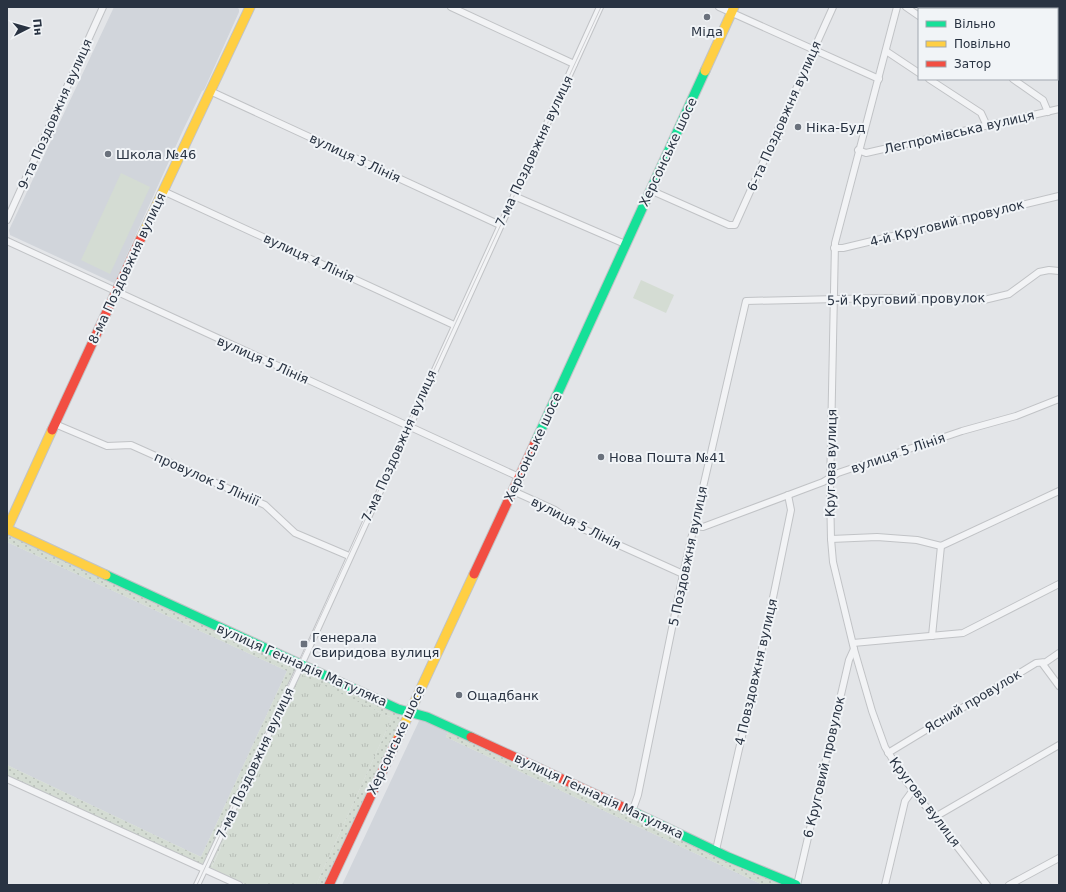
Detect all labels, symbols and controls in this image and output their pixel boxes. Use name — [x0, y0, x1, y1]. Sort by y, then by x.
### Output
north arrow — [8, 8, 48, 48]
legend — [918, 8, 1058, 80]
marker: Міда — [702, 12, 712, 22]
text: Вільно — [954, 17, 996, 31]
text: Пн — [30, 18, 45, 36]
place label: Міда — [691, 24, 723, 39]
street label: 9-та Поздовжня вулиця — [15, 37, 95, 191]
text: Повільно — [954, 37, 1011, 51]
street label: 6-та Поздовжня вулиця — [744, 39, 824, 193]
text: Затор — [954, 57, 991, 71]
street label: 7-ма Поздовжня вулиця — [492, 73, 576, 229]
street label: Херсонське шосе — [636, 95, 700, 209]
street label: Легпромівська вулиця — [882, 107, 1036, 157]
place label: Ніка-Буд — [806, 120, 866, 135]
marker: Ніка-Буд — [793, 122, 803, 132]
street label: вулиця 3 Лінія — [307, 130, 403, 186]
place label: Школа №46 — [116, 147, 196, 162]
marker: Школа №46 — [103, 149, 113, 159]
street label: 8-ма Поздовжня вулиця — [85, 190, 169, 346]
street label: 4-й Круговий провулок — [868, 197, 1026, 249]
street label: вулиця 4 Лінія — [261, 230, 357, 286]
street label: 5-й Круговий провулок — [827, 290, 985, 308]
street label: вулиця 5 Лінія — [215, 333, 311, 387]
street label: 7-ма Поздовжня вулиця — [359, 368, 439, 524]
street label: Херсонське шосе — [501, 390, 565, 504]
street label: Кругова вулиця — [823, 409, 839, 517]
street label: вулиця 5 Лінія — [849, 430, 947, 476]
street label: провулок 5 Лініії — [152, 449, 262, 509]
place label: Нова Пошта №41 — [609, 450, 726, 465]
marker: Нова Пошта №41 — [596, 452, 606, 462]
street label: 5 Поздовжня вулиця — [666, 485, 710, 627]
street label: вулиця 5 Лінія — [529, 494, 623, 552]
street label: 4 Повздовжня вулиця — [732, 597, 780, 747]
street label: вулиця Геннадія Матуляка — [215, 621, 389, 709]
place label: Генерала Свиридова вулиця — [312, 630, 439, 660]
marker: Генерала Свиридова вулиця — [299, 639, 309, 649]
street label: Ясний провулок — [922, 666, 1024, 736]
street label: Херсонське шосе — [364, 683, 428, 797]
street label: 7-ма Поздовжня вулиця — [213, 685, 297, 841]
place label: Ощадбанк — [467, 688, 539, 703]
marker: Ощадбанк — [454, 690, 464, 700]
street label: 6 Круговий провулок — [800, 694, 848, 839]
street label: вулиця Геннадія Матуляка — [512, 750, 686, 842]
street label: Кругова вулиця — [886, 754, 964, 850]

